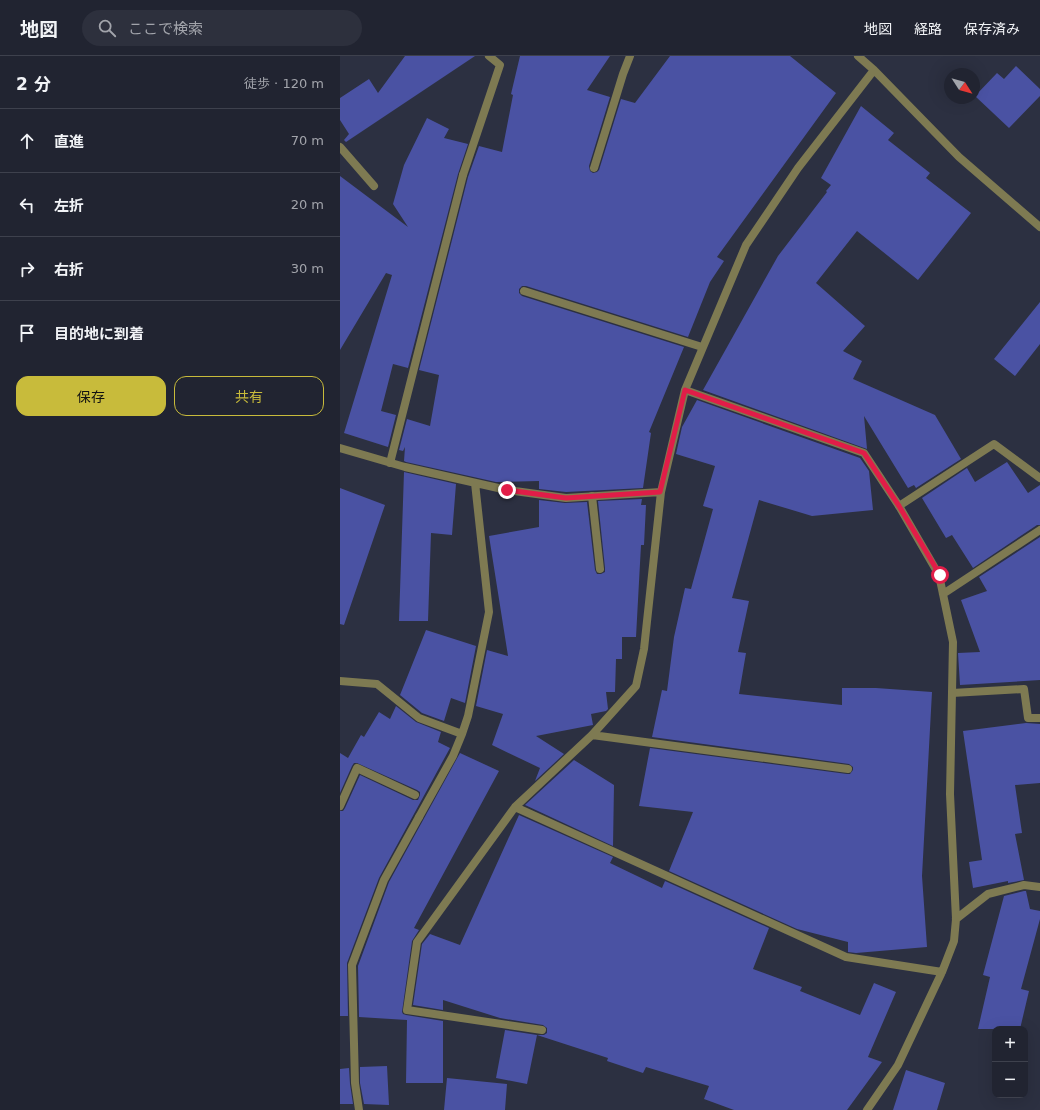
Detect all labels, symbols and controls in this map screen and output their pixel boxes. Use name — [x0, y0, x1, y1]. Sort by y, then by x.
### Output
search box — [82, 10, 362, 46]
icon: search — [96, 17, 118, 39]
text: 地図 — [20, 18, 58, 40]
text: ここで検索 — [128, 20, 203, 38]
text: 地図 — [864, 21, 892, 37]
text: 経路 — [914, 21, 942, 37]
text: 保存済み — [964, 21, 1020, 37]
north arrow — [944, 68, 980, 104]
text: 2 分 — [16, 74, 51, 94]
text: 徒歩 · 120 m — [244, 76, 324, 91]
icon: ahead — [16, 130, 38, 152]
text: 直進 — [54, 133, 84, 151]
text: 70 m — [291, 133, 324, 148]
icon: left — [16, 194, 38, 216]
text: 左折 — [54, 197, 84, 215]
text: 20 m — [291, 197, 324, 212]
icon: right — [16, 258, 38, 280]
text: 右折 — [54, 261, 84, 279]
text: 30 m — [291, 261, 324, 276]
icon: arrive — [16, 322, 38, 344]
text: 目的地に到着 — [54, 325, 144, 343]
button: 保存 — [16, 376, 166, 416]
button: 共有 — [174, 376, 324, 416]
route end — [498, 481, 516, 499]
route start — [931, 566, 949, 584]
map controls — [992, 1026, 1028, 1098]
button: + — [992, 1026, 1028, 1062]
button: − — [992, 1062, 1028, 1098]

